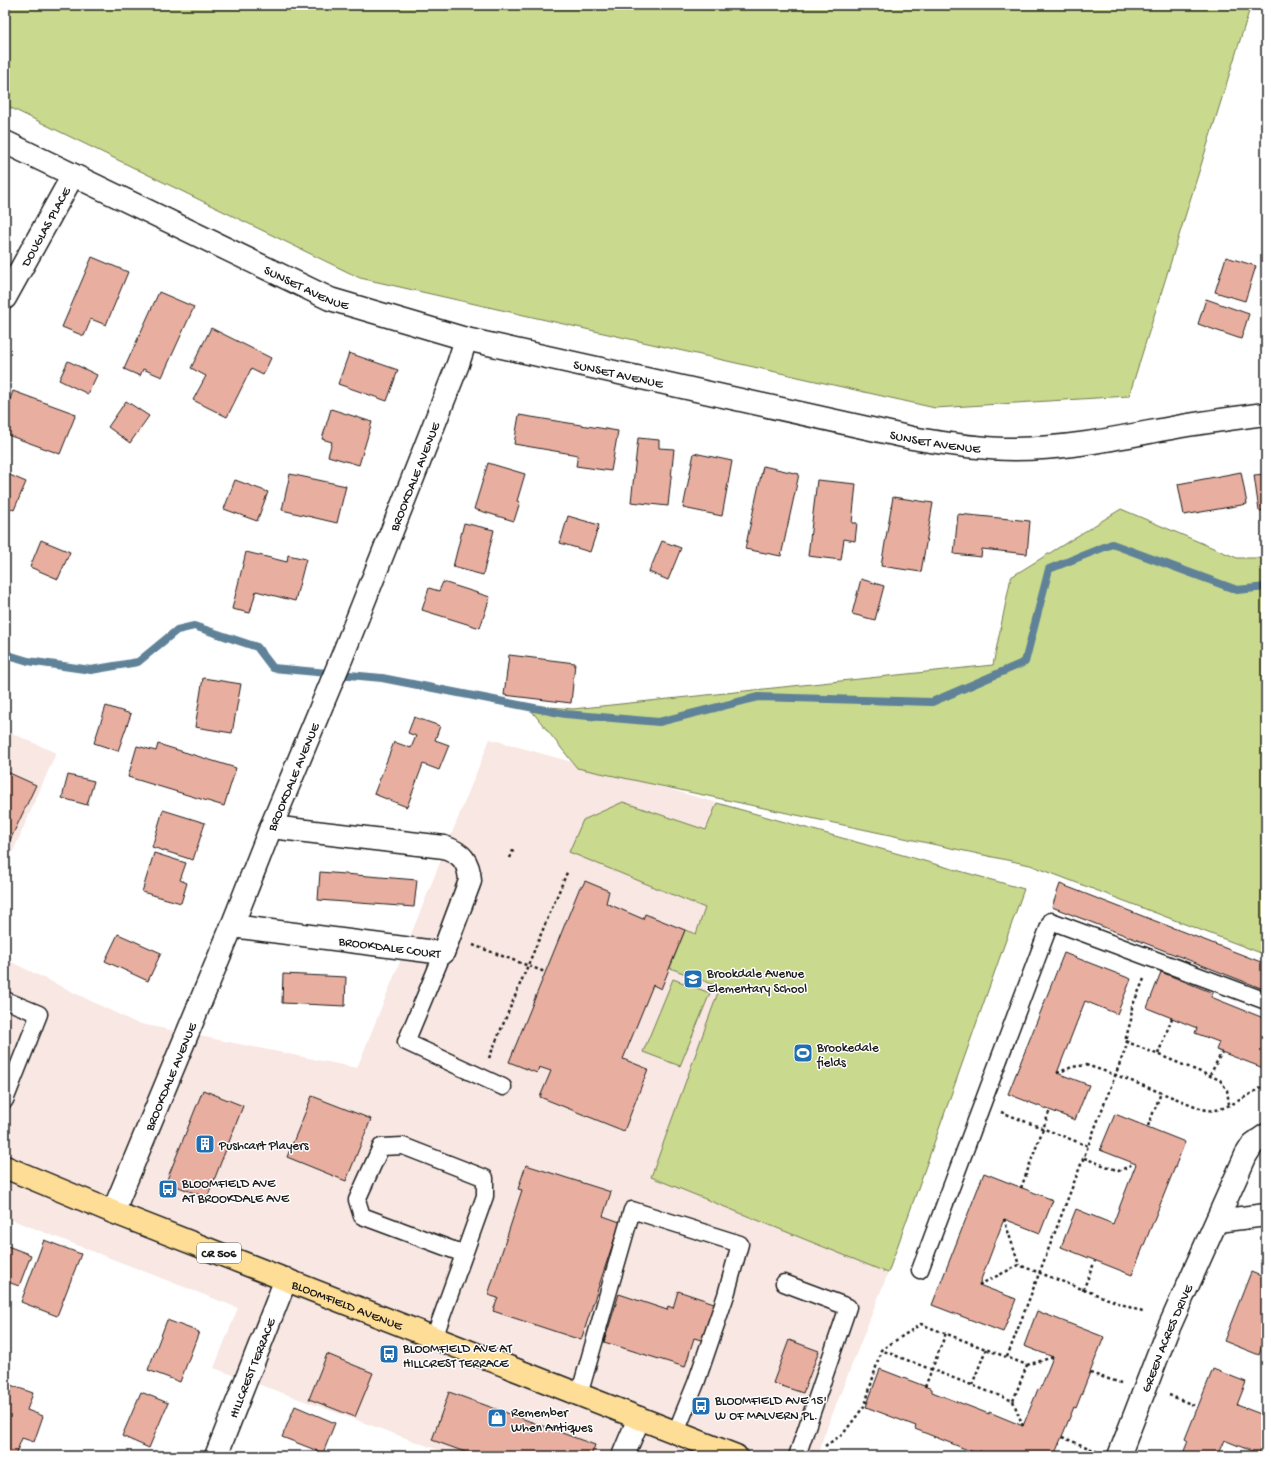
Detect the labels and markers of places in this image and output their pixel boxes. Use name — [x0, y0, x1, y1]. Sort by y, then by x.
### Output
place label: Brookdale Avenue Elementary School — [706, 967, 807, 997]
school or university icon: Brookdale Avenue Elementary School — [682, 968, 704, 990]
place label: Brookedale fields — [816, 1041, 879, 1071]
sports icon: Brookedale fields — [792, 1042, 814, 1064]
building icon: Pushcart Players — [194, 1133, 216, 1155]
place label: Pushcart Players — [218, 1139, 310, 1154]
place label: BLOOMFIELD AVE AT BROOKDALE AVE — [181, 1177, 290, 1207]
bus stop icon: BLOOMFIELD AVE AT BROOKDALE AVE — [157, 1178, 179, 1200]
place label: BLOOMFIELD AVE AT HILLCREST TERRACE — [402, 1342, 513, 1372]
bus stop icon: BLOOMFIELD AVE AT HILLCREST TERRACE — [378, 1343, 400, 1365]
place label: BLOOMFIELD AVE 15' W OF MALVERN PL. — [714, 1394, 827, 1424]
bus stop icon: BLOOMFIELD AVE 15' W OF MALVERN PL. — [690, 1395, 712, 1417]
place label: Remember When Antiques — [511, 1406, 594, 1436]
shop icon: Remember When Antiques — [486, 1407, 508, 1429]

